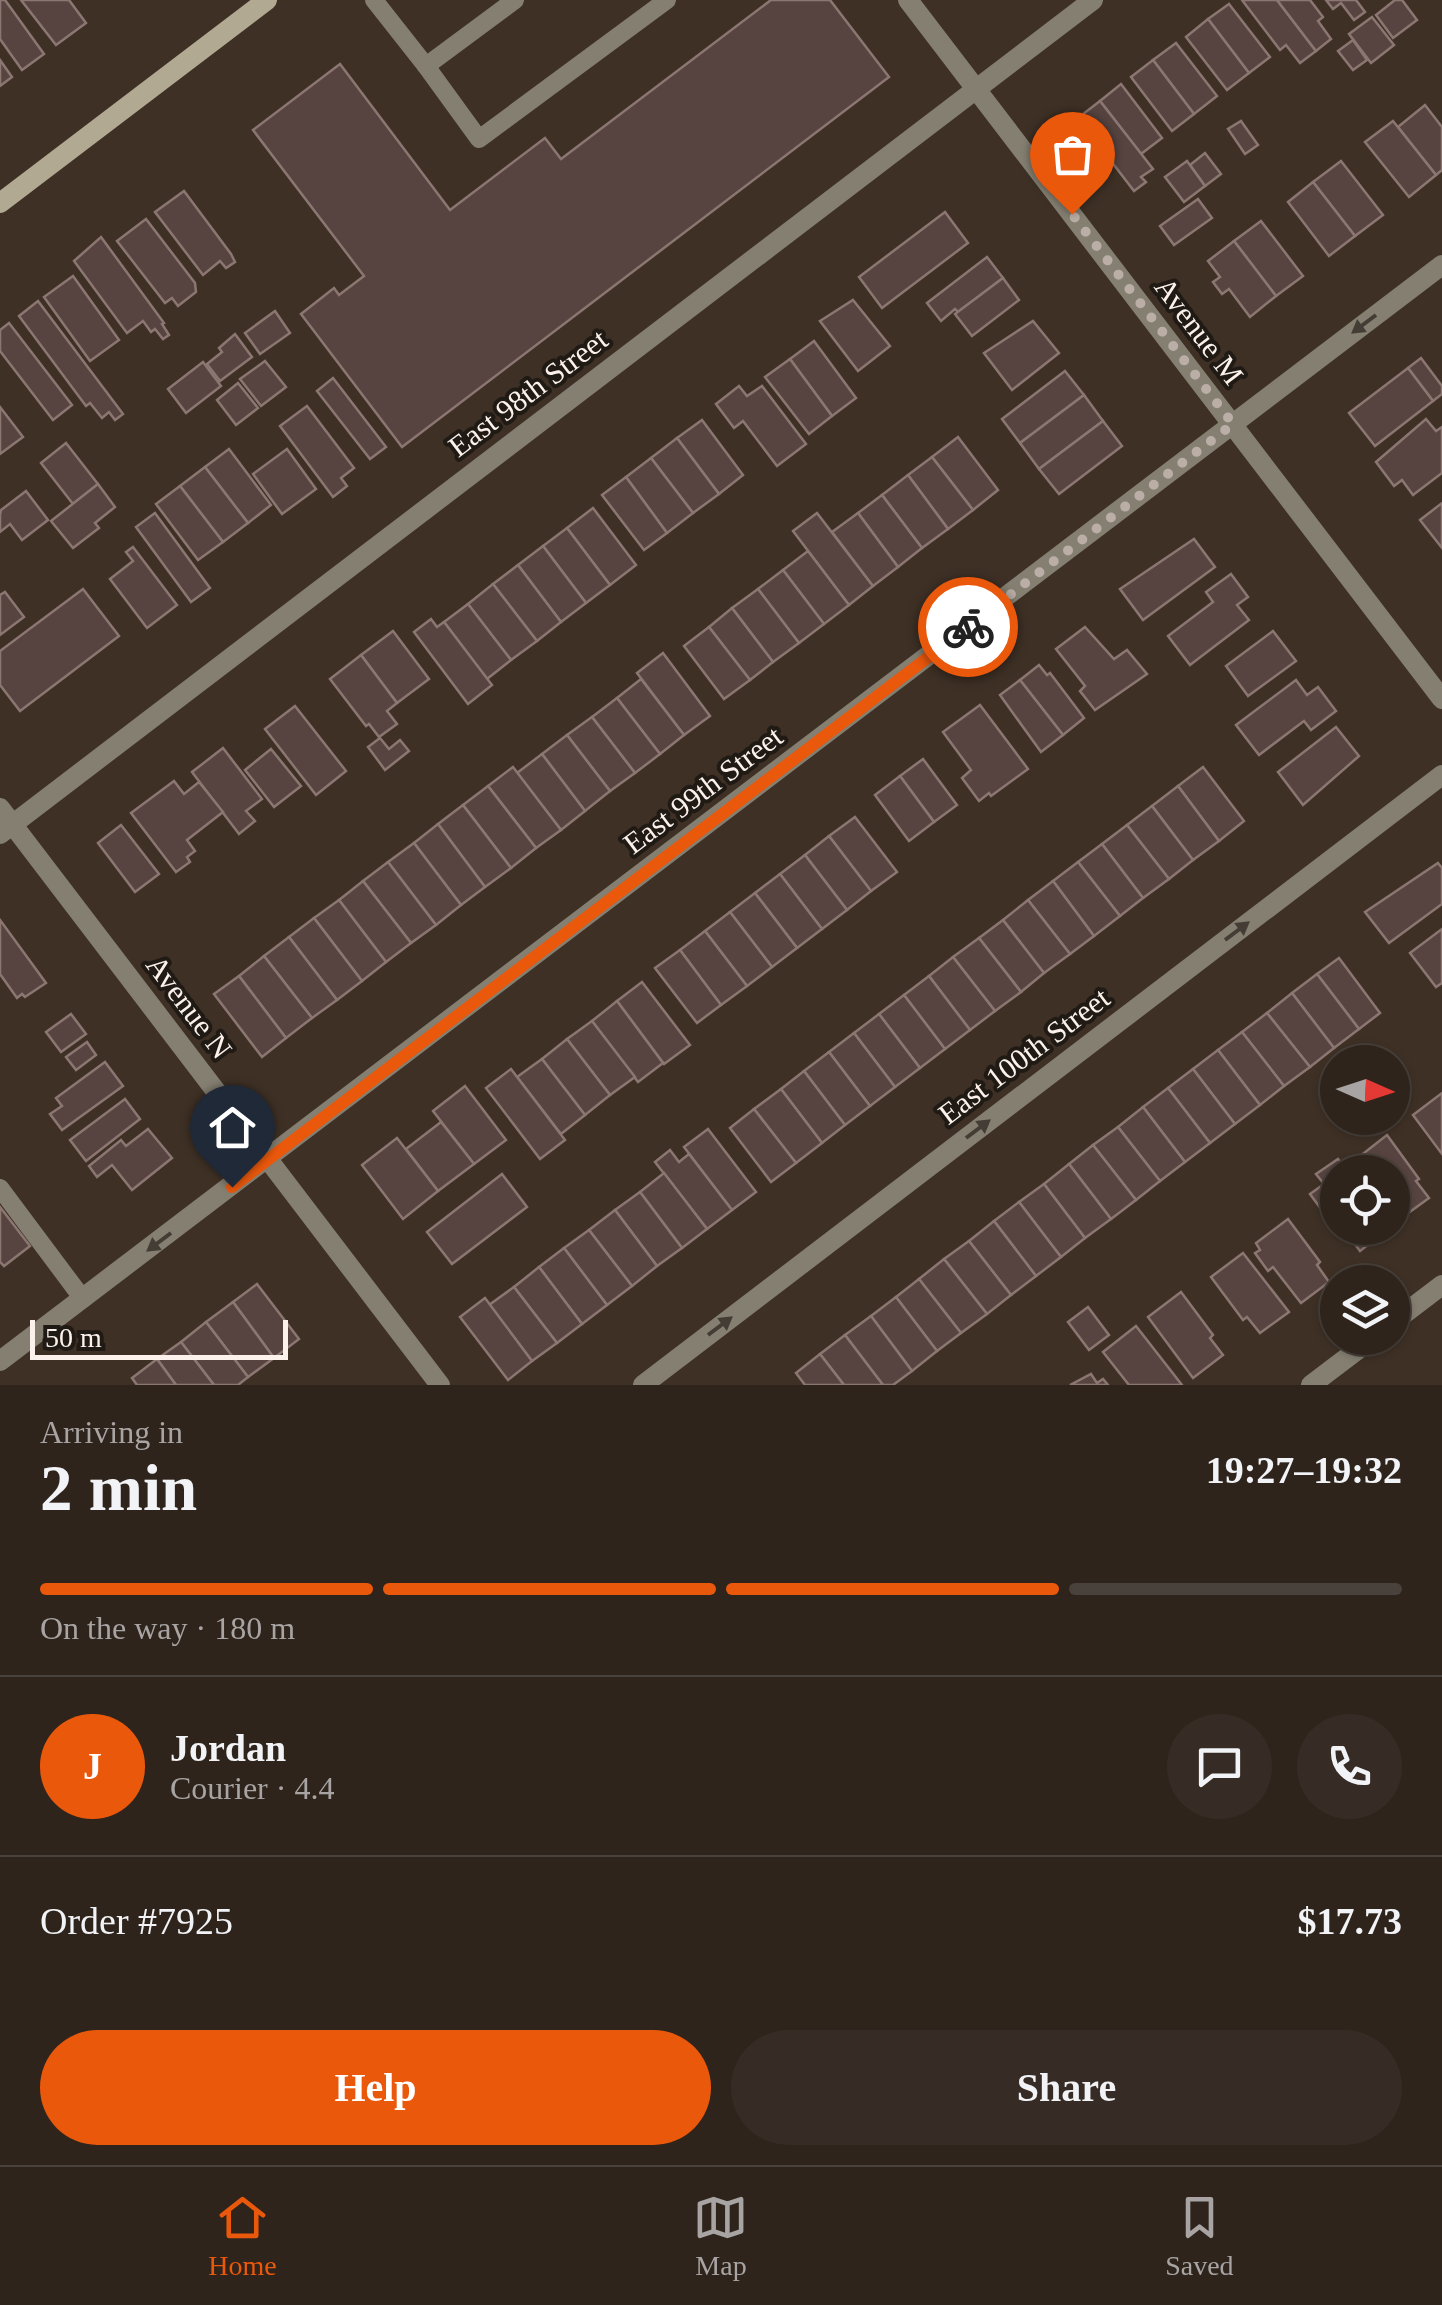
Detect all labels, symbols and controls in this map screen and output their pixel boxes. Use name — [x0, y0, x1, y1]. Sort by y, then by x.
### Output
pin — [1030, 112, 1115, 215]
icon: bag — [1045, 127, 1100, 182]
street label: Avenue M — [1149, 271, 1250, 391]
one-way arrow — [1352, 314, 1378, 335]
street label: East 98th Street — [442, 322, 614, 463]
courier — [918, 577, 1018, 677]
icon: bike — [941, 600, 996, 655]
street label: East 99th Street — [617, 719, 789, 860]
one-way arrow — [1224, 922, 1250, 942]
street label: Avenue N — [140, 949, 239, 1065]
street label: East 100th Street — [932, 980, 1116, 1130]
north arrow — [1320, 1045, 1410, 1135]
map controls — [1320, 1045, 1410, 1355]
pin — [190, 1085, 275, 1188]
icon: home — [205, 1100, 260, 1155]
one-way arrow — [965, 1119, 991, 1139]
button: locate — [1320, 1155, 1410, 1245]
one-way arrow — [146, 1231, 172, 1251]
button: layers — [1320, 1265, 1410, 1355]
scale bar — [30, 1315, 288, 1360]
one-way arrow — [707, 1316, 733, 1336]
text: 50 m — [45, 1322, 102, 1353]
text: Arriving in — [40, 1414, 183, 1450]
text: 19:27–19:32 — [1206, 1449, 1402, 1491]
text: 2 min — [40, 1452, 197, 1524]
text: On the way · 180 m — [40, 1610, 295, 1646]
button: chat — [1167, 1714, 1272, 1819]
button: phone — [1297, 1714, 1402, 1819]
text: Jordan — [170, 1727, 286, 1769]
text: J — [83, 1745, 102, 1787]
text: Courier · 4.4 — [170, 1770, 334, 1806]
text: Order #7925 — [40, 1900, 233, 1942]
text: $17.73 — [1298, 1900, 1402, 1942]
button: Help — [40, 2030, 711, 2145]
button: Share — [731, 2030, 1402, 2145]
tab: Home — [208, 2190, 277, 2282]
tab: Map — [693, 2190, 748, 2282]
tab: Saved — [1165, 2190, 1234, 2282]

